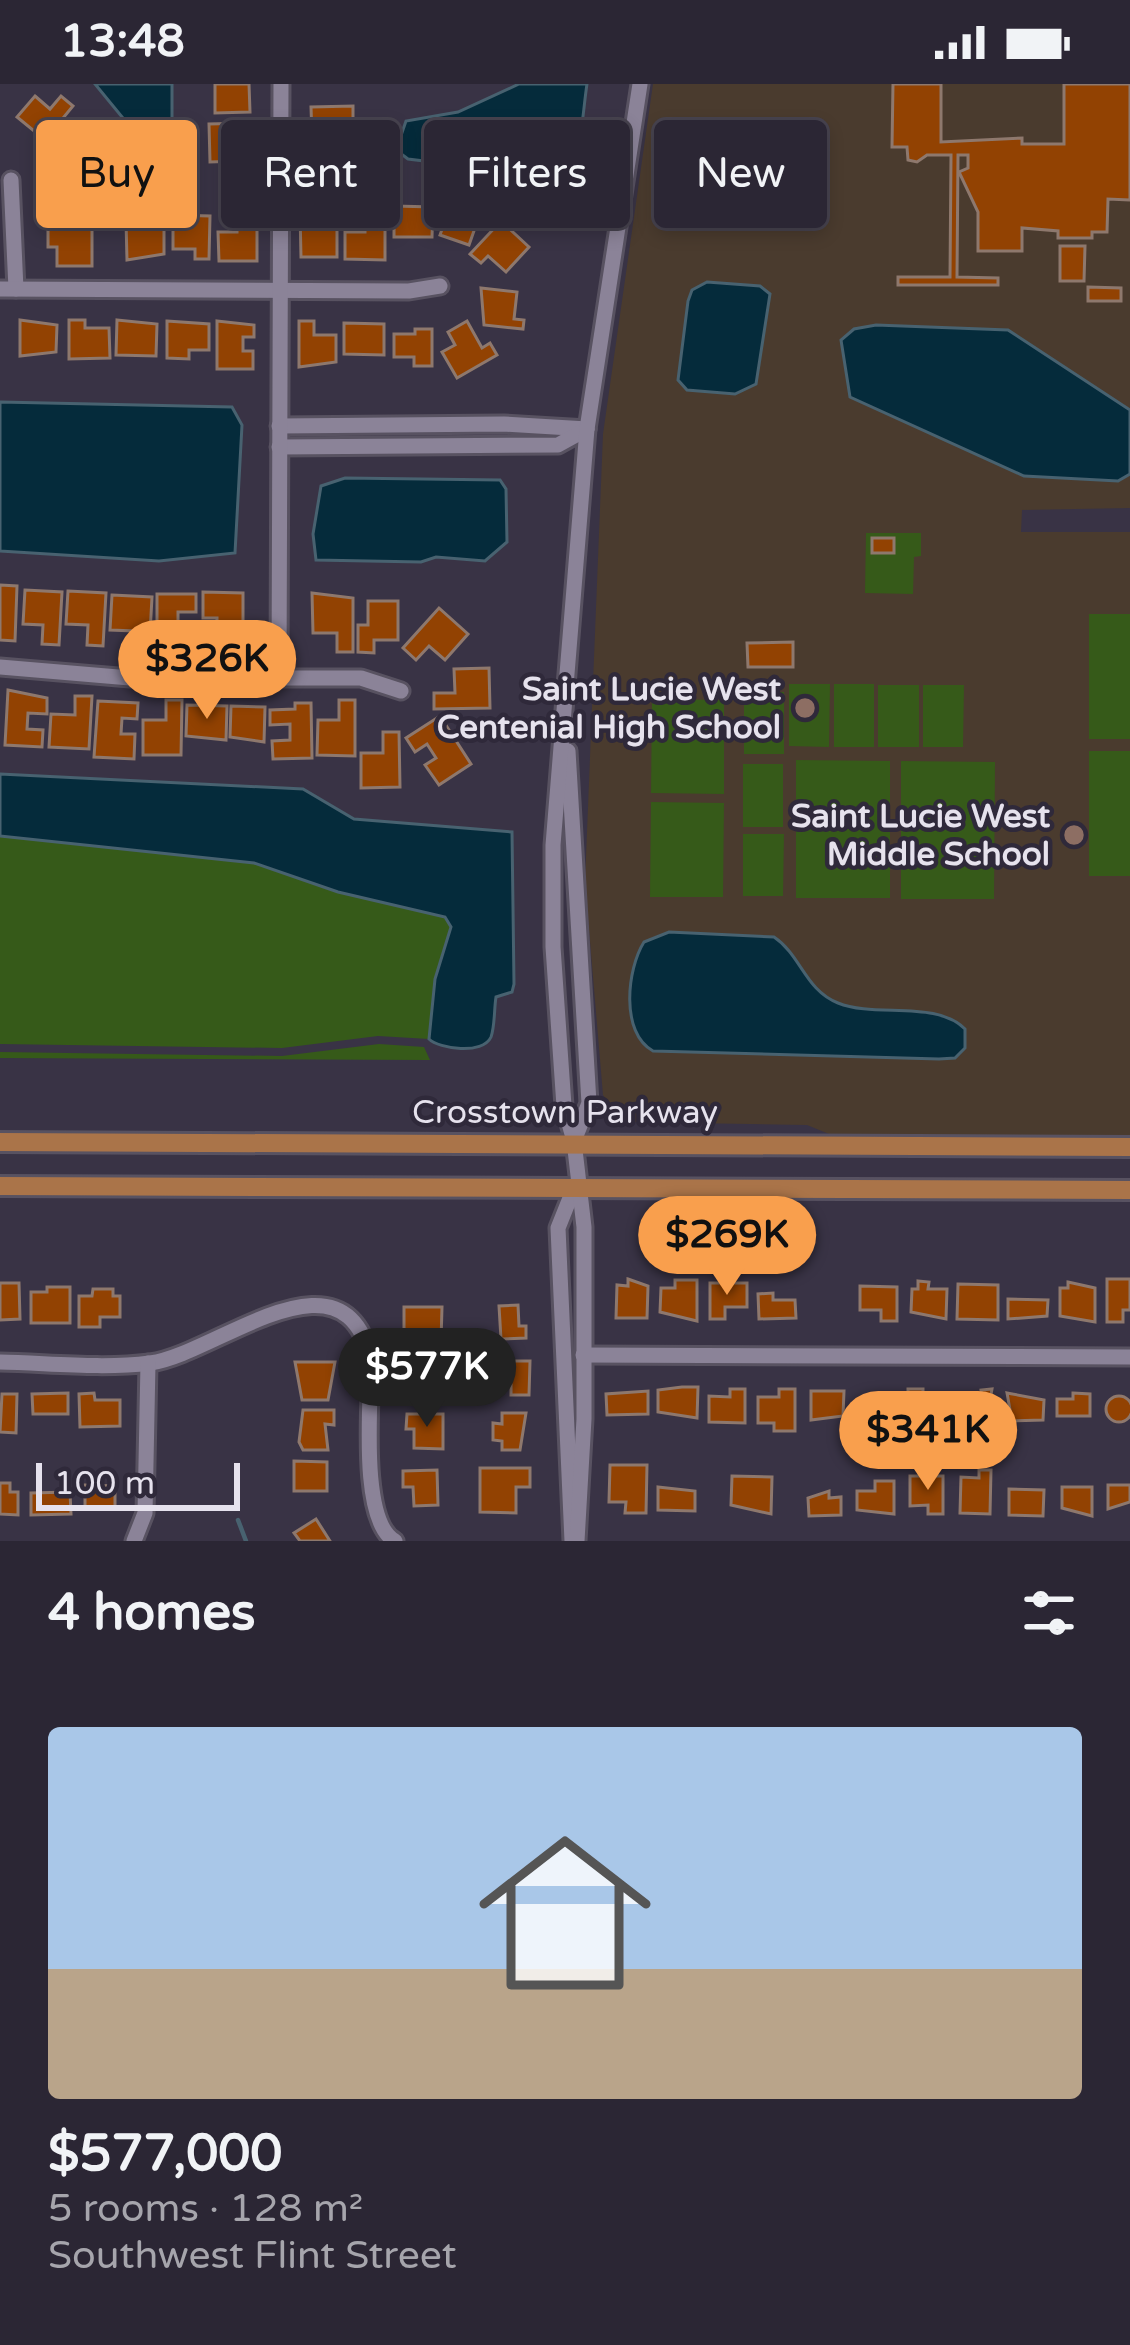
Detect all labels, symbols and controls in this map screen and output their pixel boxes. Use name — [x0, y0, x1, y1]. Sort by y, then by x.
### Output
text: 13:48 — [60, 15, 185, 69]
chip: Buy — [36, 120, 197, 228]
chip: Rent — [221, 120, 400, 228]
chip: Filters — [424, 120, 630, 228]
chip: New — [654, 120, 827, 228]
pin: $326K — [123, 620, 291, 722]
text: $326K — [145, 635, 269, 682]
place label: Saint Lucie West Centenial High School — [437, 670, 781, 747]
marker: Saint Lucie West Centenial High School — [792, 695, 818, 721]
place label: Saint Lucie West Middle School — [791, 797, 1050, 874]
marker: Saint Lucie West Middle School — [1061, 822, 1087, 848]
street label: Crosstown Parkway — [412, 1093, 718, 1132]
pin: $269K — [643, 1196, 811, 1298]
text: $269K — [665, 1211, 789, 1258]
pin: $577K — [343, 1328, 511, 1430]
text: $577K — [365, 1343, 489, 1390]
pin: $341K — [844, 1391, 1012, 1493]
text: $341K — [866, 1406, 990, 1453]
scale bar — [36, 1457, 240, 1510]
text: 100 m — [54, 1464, 155, 1503]
icon: filters — [1016, 1580, 1082, 1646]
text: 4 homes — [48, 1582, 256, 1644]
icon: home — [457, 1805, 673, 2021]
text: $577,000 — [48, 2123, 282, 2185]
text: 5 rooms · 128 m² — [48, 2185, 363, 2232]
text: Southwest Flint Street — [48, 2232, 457, 2279]

